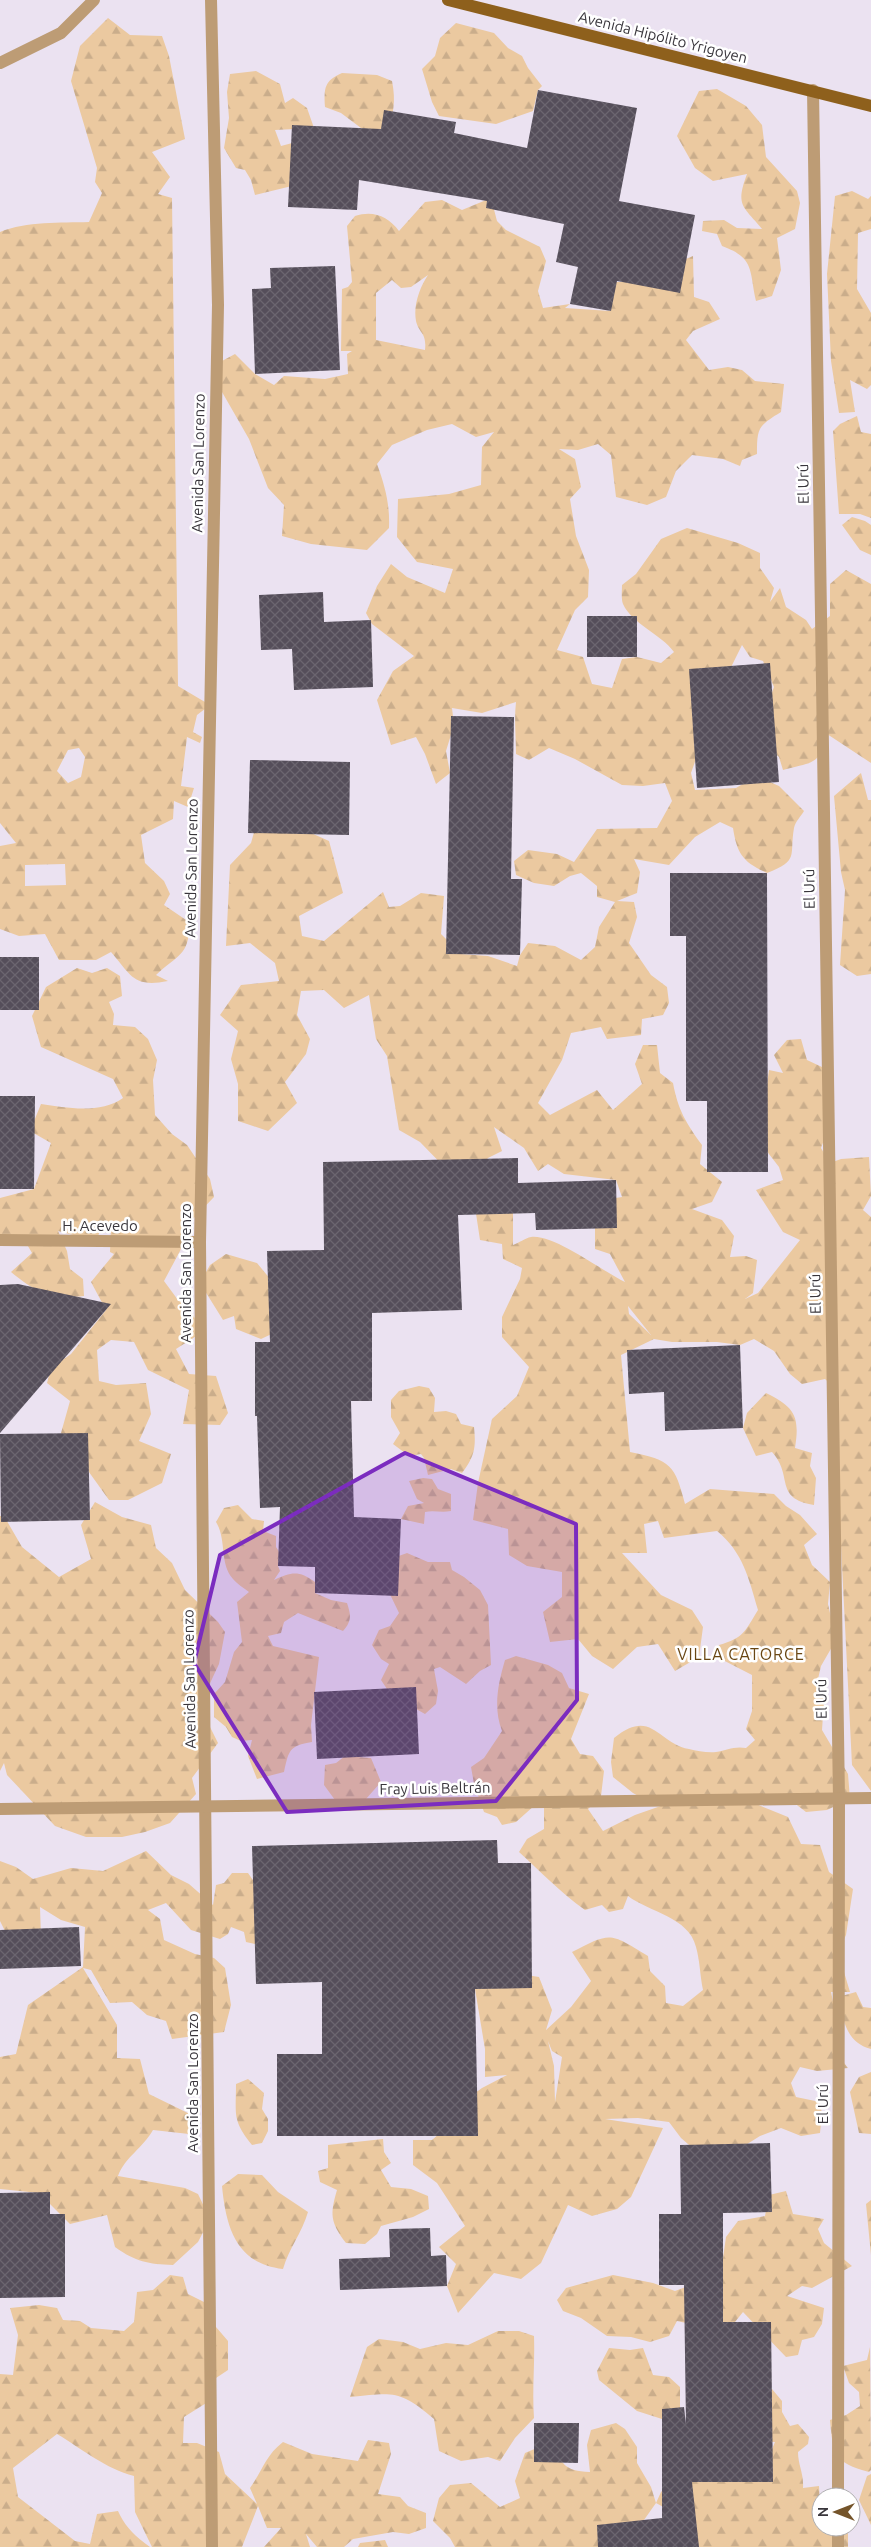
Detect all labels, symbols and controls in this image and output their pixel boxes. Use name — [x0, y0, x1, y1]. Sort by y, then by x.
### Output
street label: Avenida Hipólito Yrigoyen — [577, 8, 749, 66]
street label: Avenida San Lorenzo — [188, 393, 208, 533]
street label: El Urú — [794, 464, 812, 504]
street label: Avenida San Lorenzo — [181, 798, 201, 938]
street label: El Urú — [800, 869, 818, 909]
street label: Avenida San Lorenzo — [177, 1203, 194, 1343]
street label: H. Acevedo — [62, 1217, 138, 1234]
street label: El Urú — [806, 1274, 824, 1314]
street label: Avenida San Lorenzo — [179, 1609, 199, 1749]
district label: VILLA CATORCE — [677, 1645, 805, 1663]
street label: El Urú — [812, 1679, 830, 1719]
street label: Fray Luis Beltrán — [379, 1779, 491, 1797]
street label: Avenida San Lorenzo — [184, 2013, 201, 2153]
street label: El Urú — [814, 2084, 831, 2124]
north arrow — [811, 2487, 861, 2537]
text: N — [815, 2507, 831, 2517]

